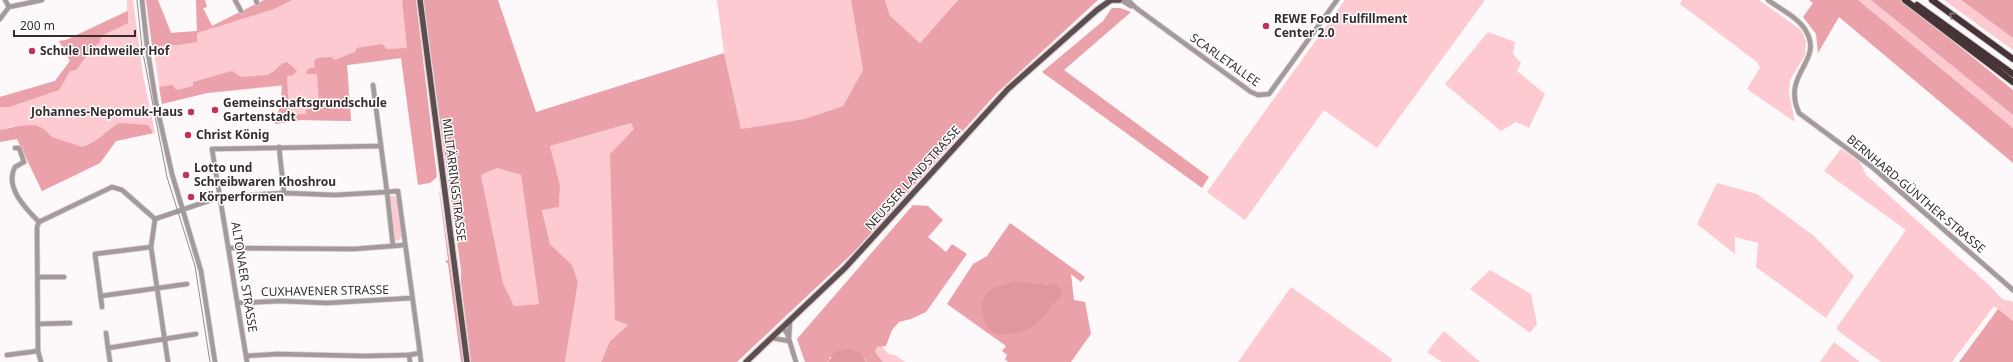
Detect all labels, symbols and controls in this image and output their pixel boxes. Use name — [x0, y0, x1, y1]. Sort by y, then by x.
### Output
place label: REWE Food Fulfillment Center 2.0 — [1274, 10, 1408, 41]
scale bar — [14, 12, 135, 38]
one-way arrow — [1949, 12, 1956, 19]
text: 200 m — [20, 17, 55, 34]
marker: REWE Food Fulfillment Center 2.0 — [1261, 21, 1271, 31]
street label: SCARLETALLEE — [1187, 29, 1264, 90]
place label: Schule Lindweiler Hof — [40, 42, 171, 59]
marker: Schule Lindweiler Hof — [27, 46, 37, 56]
place label: Gemeinschaftsgrundschule Gartenstadt — [223, 94, 387, 125]
place label: Johannes-Nepomuk-Haus — [30, 103, 183, 120]
marker: Gemeinschaftsgrundschule Gartenstadt — [210, 105, 220, 115]
marker: Johannes-Nepomuk-Haus — [186, 107, 196, 117]
street label: MILITÄRRINGSTRASSE — [439, 117, 470, 242]
street label: NEUSSER LANDSTRASSE — [861, 122, 964, 234]
place label: Christ König — [196, 126, 269, 143]
marker: Christ König — [183, 130, 193, 140]
street label: BERNHARD-GÜNTHER-STRASSE — [1843, 130, 1989, 257]
place label: Lotto und Schreibwaren Khoshrou — [194, 159, 336, 190]
marker: Lotto und Schreibwaren Khoshrou — [181, 170, 191, 180]
place label: Körperformen — [199, 188, 284, 205]
marker: Körperformen — [186, 192, 196, 202]
street label: ALTONAER STRASSE — [227, 220, 262, 333]
street label: CUXHAVENER STRASSE — [261, 281, 389, 300]

